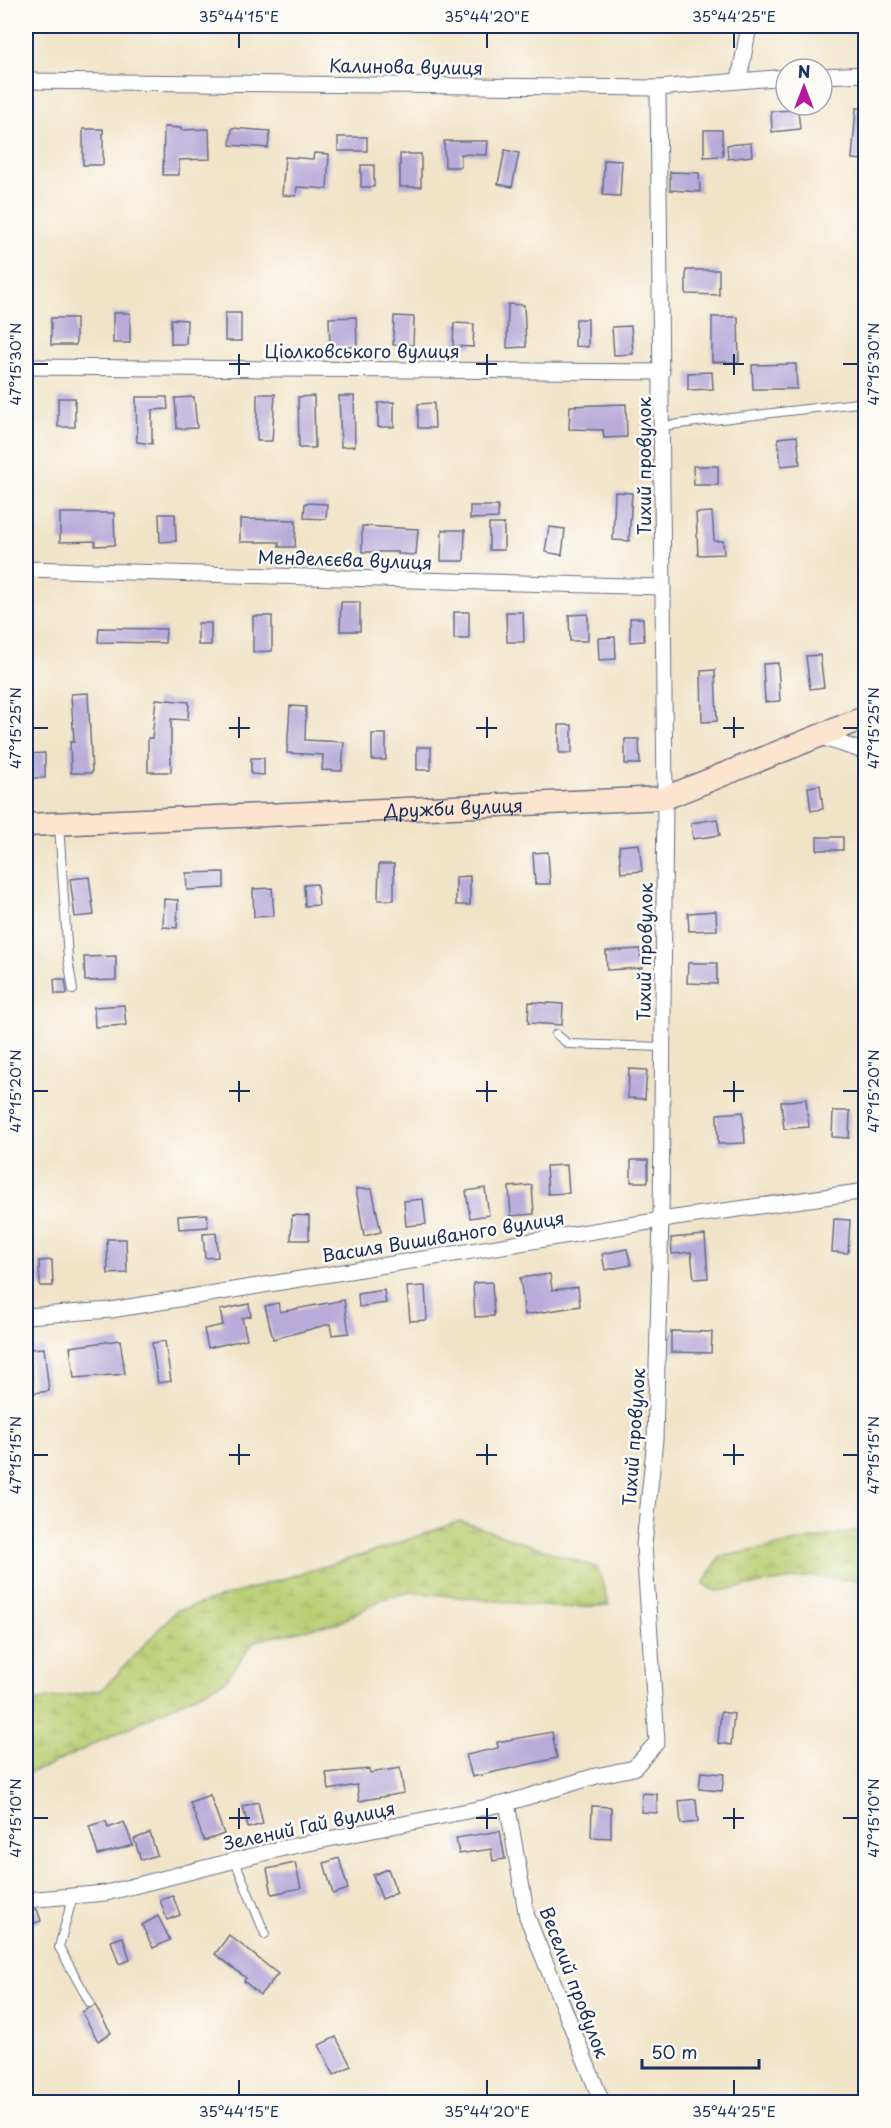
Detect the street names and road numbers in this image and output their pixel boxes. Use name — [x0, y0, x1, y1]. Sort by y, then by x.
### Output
street label: Калинова вулиця — [329, 51, 483, 81]
street label: Ціолковського вулиця — [264, 337, 460, 364]
street label: Тихий провулок — [630, 396, 657, 535]
street label: Менделєєва вулиця — [257, 542, 433, 576]
street label: Дружби вулиця — [383, 791, 524, 823]
street label: Тихий провулок — [629, 882, 659, 1021]
street label: Василя Вишиваного вулиця — [320, 1203, 566, 1269]
street label: Тихий провулок — [615, 1367, 651, 1507]
street label: Зелений Гай вулиця — [221, 1794, 397, 1856]
street label: Веселий провулок — [534, 1902, 616, 2062]

